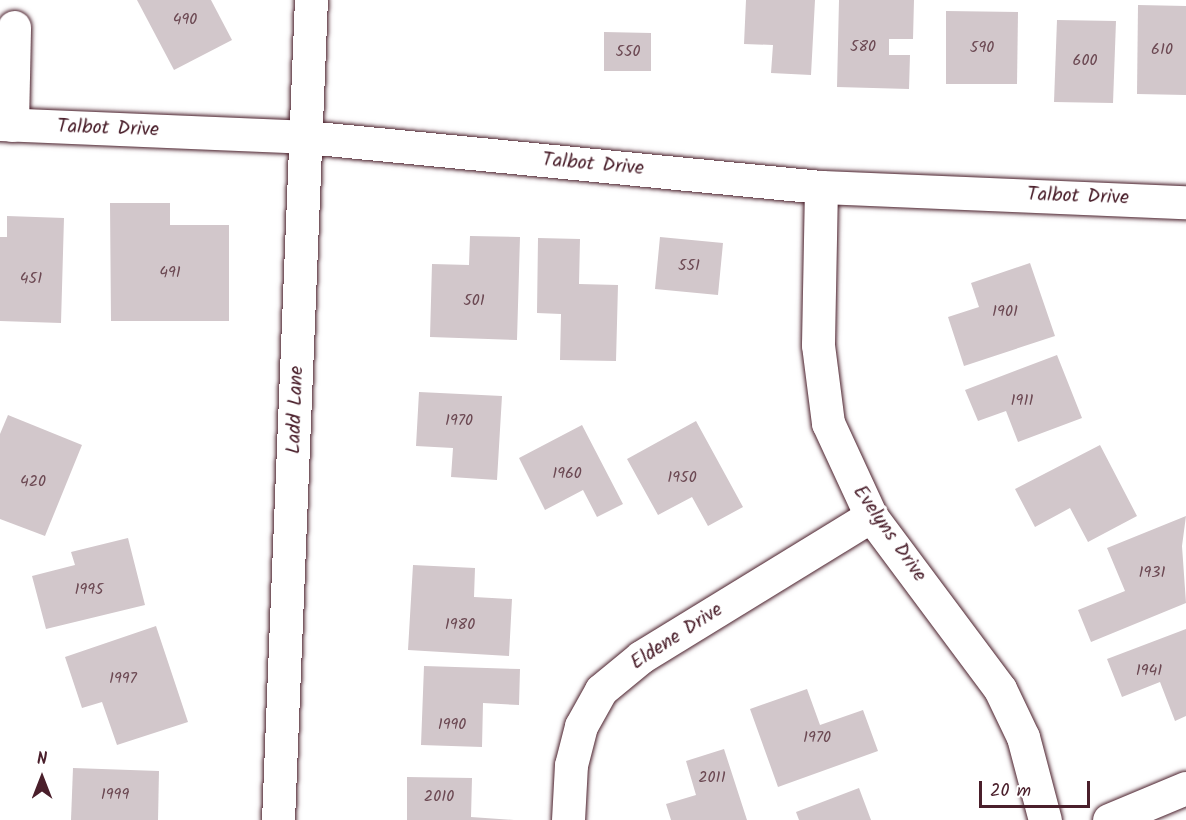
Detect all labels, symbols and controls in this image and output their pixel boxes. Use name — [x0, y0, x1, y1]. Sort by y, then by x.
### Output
house number: 490 — [173, 10, 197, 30]
house number: 580 — [850, 37, 876, 57]
house number: 590 — [970, 38, 994, 58]
house number: 610 — [1151, 40, 1173, 60]
house number: 550 — [615, 42, 641, 62]
house number: 600 — [1073, 51, 1097, 71]
street label: Talbot Drive — [57, 115, 159, 143]
street label: Talbot Drive — [541, 149, 645, 181]
street label: Talbot Drive — [1027, 183, 1129, 211]
house number: 551 — [678, 256, 700, 276]
house number: 491 — [159, 263, 181, 283]
house number: 451 — [20, 269, 42, 289]
house number: 501 — [463, 291, 485, 311]
house number: 1901 — [992, 302, 1018, 322]
street label: Ladd Lane — [282, 365, 310, 455]
house number: 1911 — [1011, 391, 1033, 411]
house number: 1970 — [445, 411, 473, 431]
house number: 1960 — [552, 464, 582, 484]
house number: 1950 — [667, 468, 697, 488]
house number: 420 — [20, 472, 46, 492]
street label: Evelyns Drive — [847, 481, 931, 587]
house number: 1931 — [1139, 563, 1165, 583]
house number: 1995 — [74, 580, 104, 600]
street label: Eldene Drive — [626, 598, 728, 676]
house number: 1980 — [445, 615, 475, 635]
house number: 1941 — [1136, 661, 1162, 681]
house number: 1997 — [109, 669, 137, 689]
house number: 1990 — [438, 715, 466, 735]
house number: 1970 — [803, 728, 831, 748]
text: N — [37, 747, 47, 772]
north arrow — [12, 748, 72, 808]
house number: 2011 — [698, 768, 726, 788]
scale bar — [982, 769, 1093, 807]
text: 20 m — [990, 777, 1031, 806]
house number: 1999 — [101, 785, 129, 805]
house number: 2010 — [424, 787, 454, 807]

